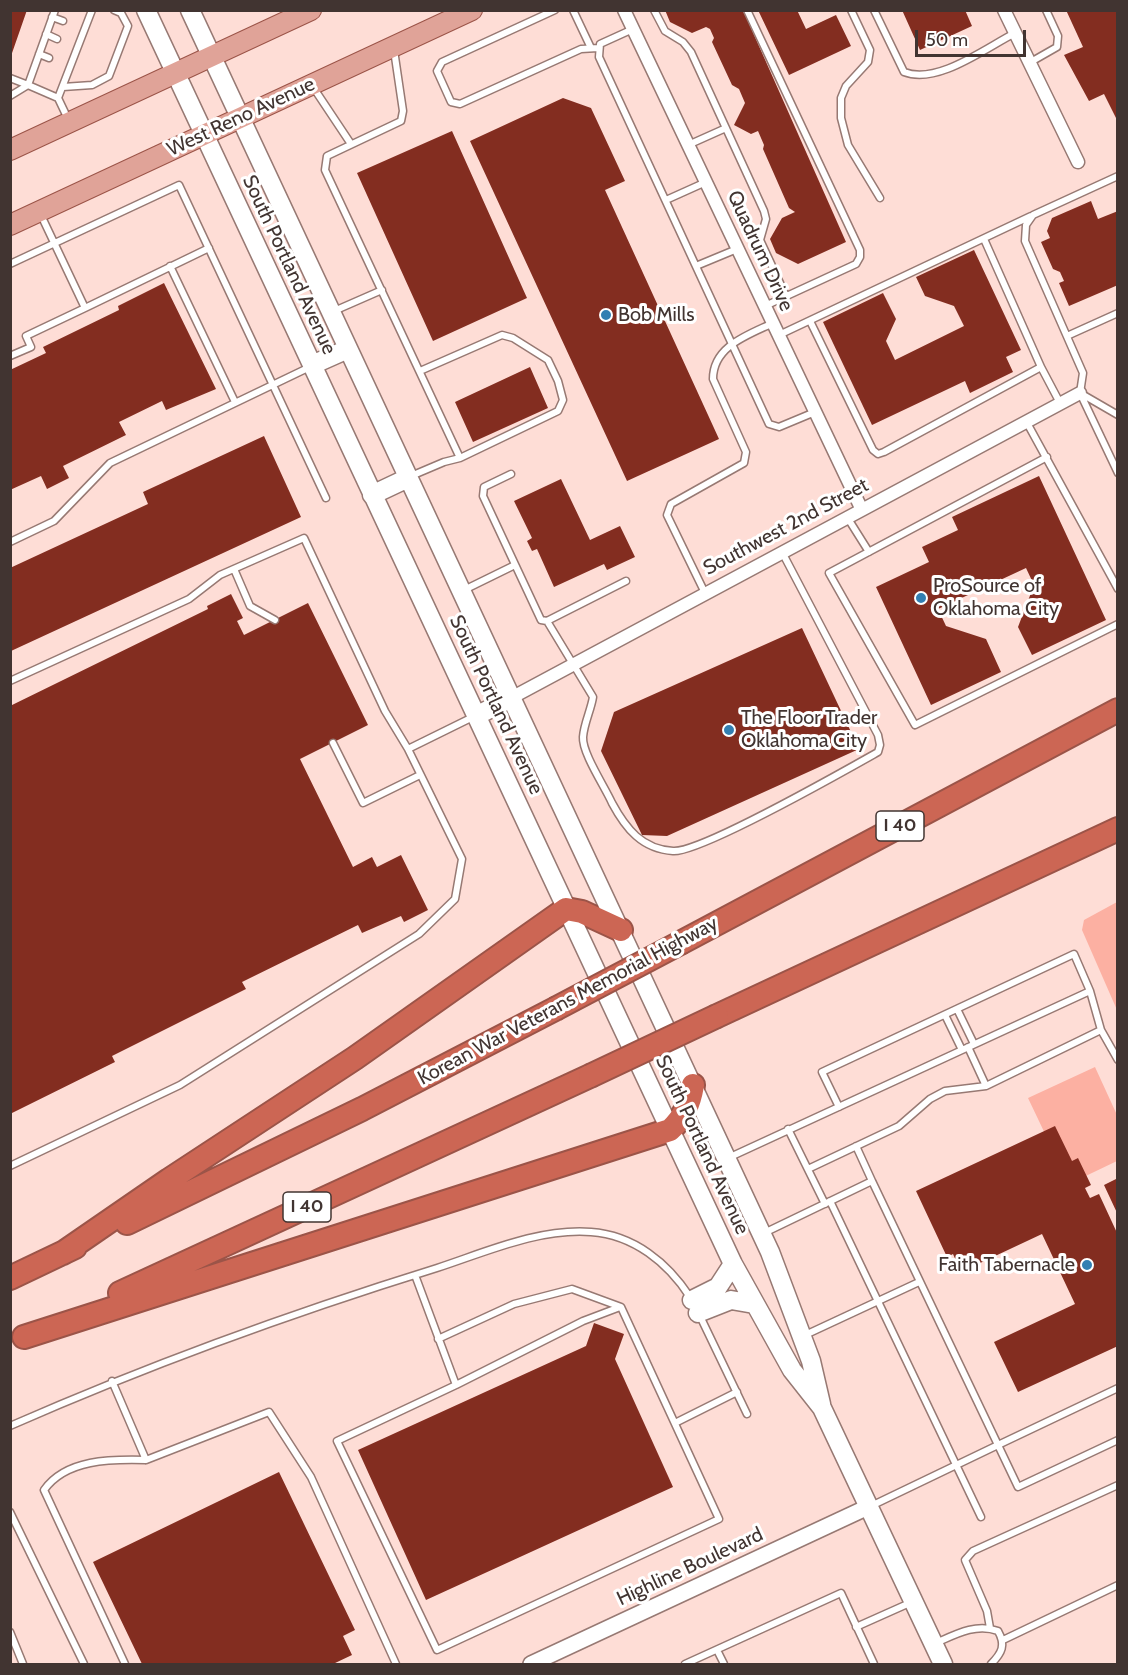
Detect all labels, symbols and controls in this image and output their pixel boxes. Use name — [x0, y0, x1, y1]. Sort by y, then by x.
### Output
scale bar — [918, 18, 1029, 56]
text: 50 m — [926, 29, 968, 51]
street label: West Reno Avenue — [163, 72, 319, 162]
street label: South Portland Avenue — [237, 172, 341, 358]
street label: Quadrum Drive — [722, 187, 798, 315]
place label: Bob Mills — [618, 303, 695, 327]
marker: Bob Mills — [599, 308, 613, 322]
street label: Southwest 2nd Street — [699, 473, 873, 581]
place label: ProSource of Oklahoma City — [933, 574, 1059, 621]
marker: ProSource of Oklahoma City — [914, 591, 928, 605]
street label: South Portland Avenue — [444, 612, 548, 798]
place label: The Floor Trader Oklahoma City — [741, 706, 877, 753]
marker: The Floor Trader Oklahoma City — [722, 723, 736, 737]
road number: I 40 — [876, 811, 924, 841]
street label: Korean War Veterans Memorial Highway — [414, 911, 722, 1091]
street label: South Portland Avenue — [650, 1052, 754, 1238]
road number: I 40 — [283, 1192, 331, 1222]
place label: Faith Tabernacle — [938, 1253, 1075, 1277]
marker: Faith Tabernacle — [1080, 1258, 1094, 1272]
street label: Highline Boulevard — [613, 1523, 767, 1611]

